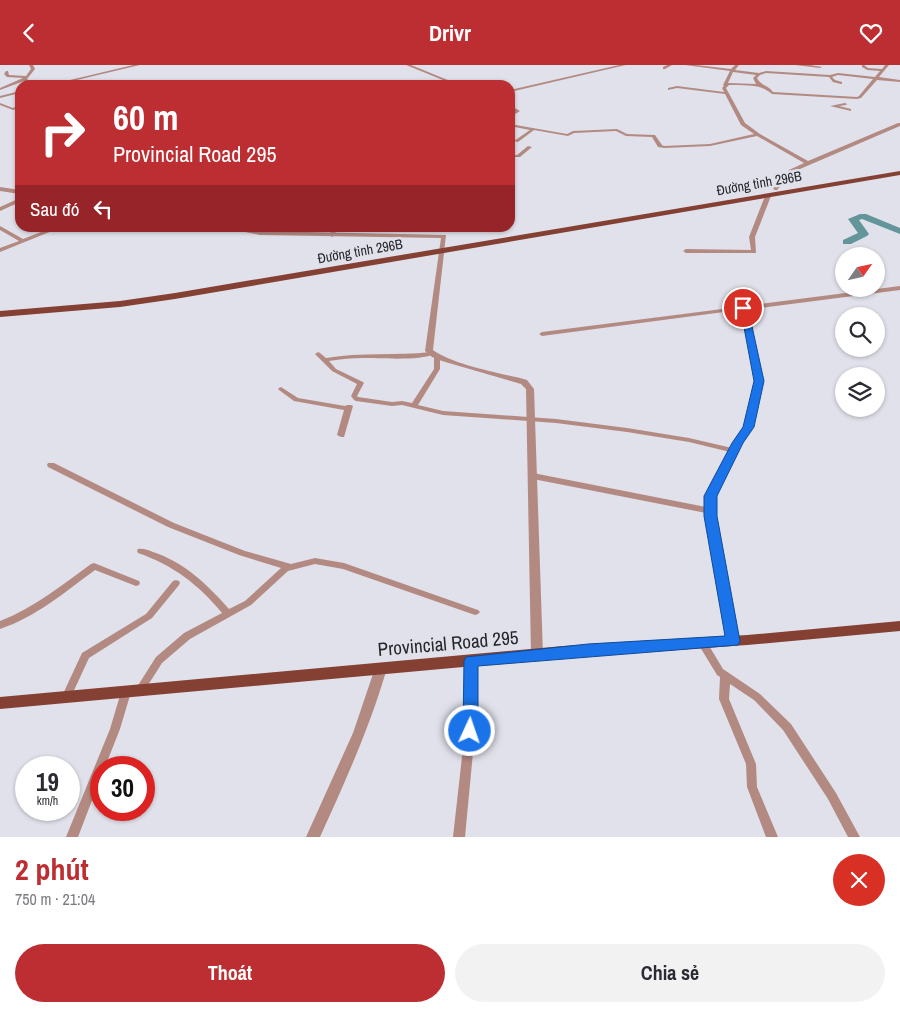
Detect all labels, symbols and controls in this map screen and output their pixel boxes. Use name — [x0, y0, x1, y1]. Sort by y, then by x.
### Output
text: Drivr — [429, 18, 471, 48]
icon: back — [15, 19, 43, 47]
icon: heart — [857, 19, 885, 47]
text: 60 m — [113, 94, 178, 141]
icon: right — [30, 100, 95, 165]
text: Provincial Road 295 — [113, 139, 276, 169]
street label: Đường tỉnh 296B — [715, 167, 803, 199]
icon: left — [89, 195, 117, 223]
text: Sau đó — [30, 196, 79, 222]
street label: Đường tỉnh 296B — [316, 235, 404, 267]
north arrow — [835, 247, 885, 297]
map controls — [835, 247, 885, 417]
pin — [722, 287, 764, 329]
icon: arrive — [729, 294, 757, 322]
button: search — [835, 307, 885, 357]
button: layers — [835, 367, 885, 417]
street label: Provincial Road 295 — [377, 624, 520, 662]
position arrow — [443, 704, 495, 756]
speed limit sign: 30 — [90, 756, 155, 821]
text: 19 — [36, 765, 59, 799]
text: km/h — [37, 793, 58, 809]
text: 2 phút — [15, 849, 89, 889]
button: close — [833, 854, 885, 906]
text: 750 m · 21:04 — [15, 888, 95, 910]
button: Thoát — [15, 944, 445, 1002]
button: Chia sẻ — [455, 944, 885, 1002]

